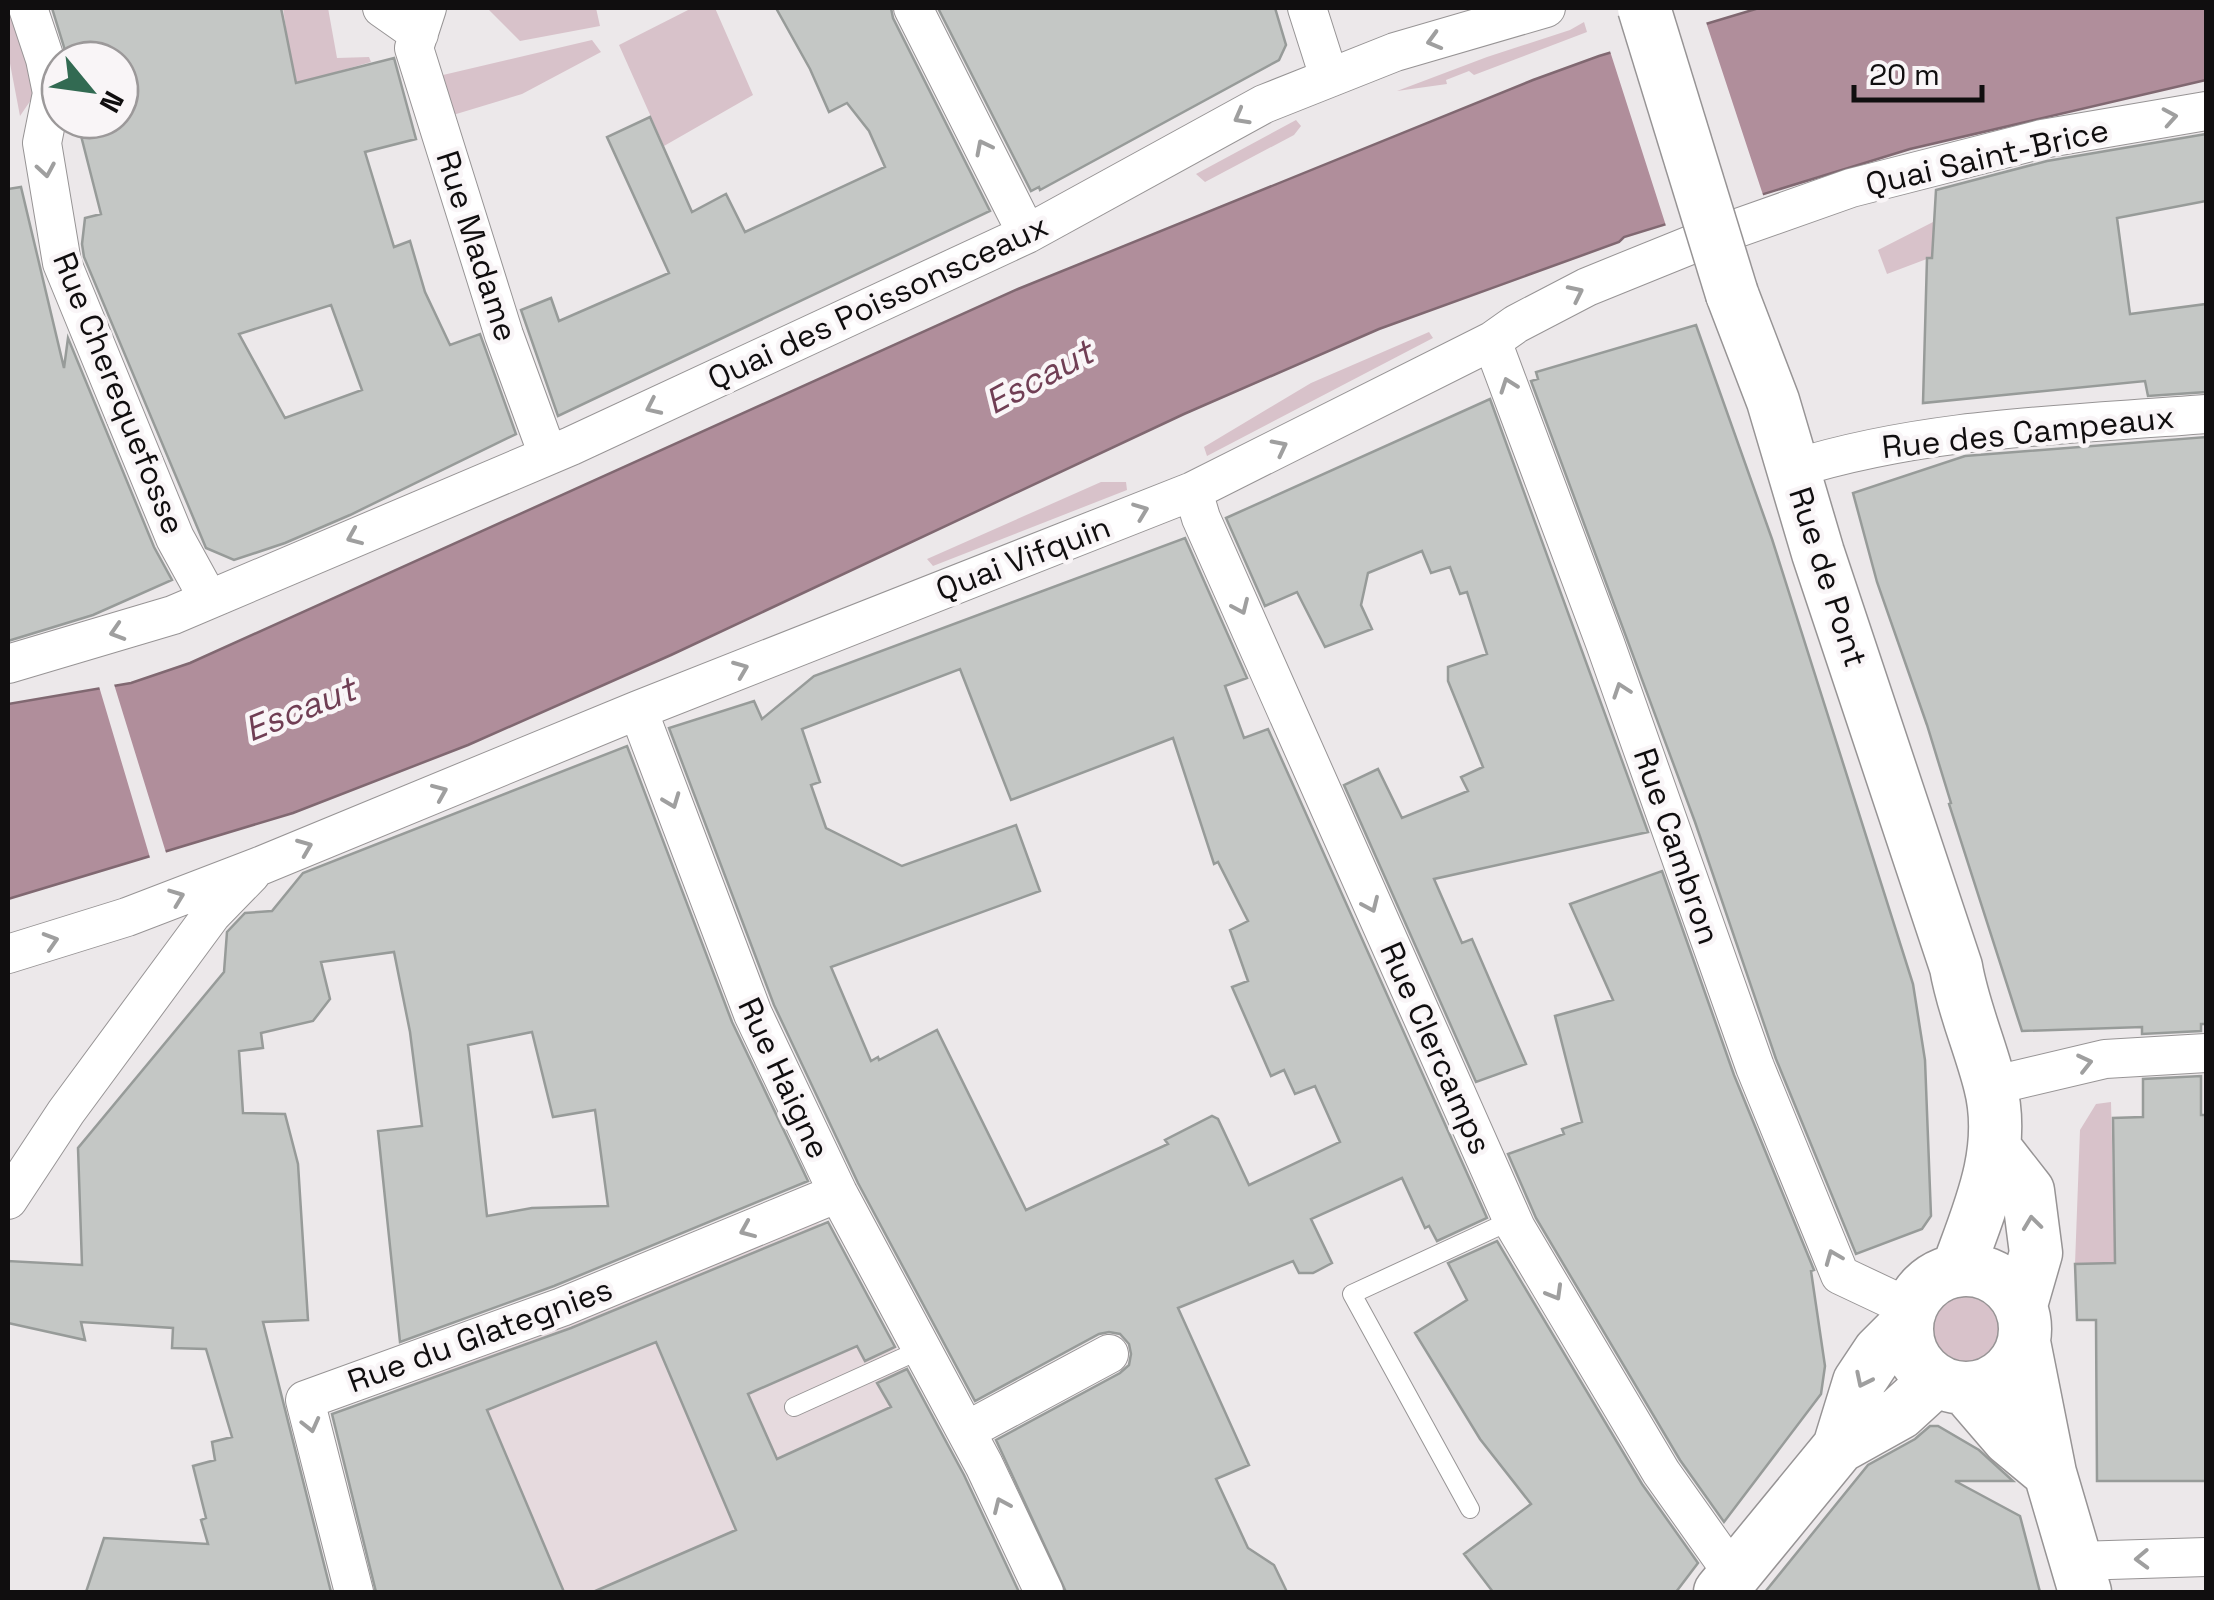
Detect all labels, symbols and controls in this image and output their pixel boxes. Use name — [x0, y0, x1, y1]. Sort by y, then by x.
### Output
one-way arrow — [1426, 29, 1443, 50]
north arrow — [40, 40, 140, 140]
scale bar — [1854, 40, 1982, 102]
text: 20 m — [1869, 55, 1940, 94]
text: N — [92, 85, 132, 119]
one-way arrow — [1233, 104, 1251, 124]
one-way arrow — [2162, 107, 2178, 128]
street label: Quai Saint-Brice — [1862, 110, 2112, 204]
one-way arrow — [976, 139, 995, 157]
street label: Rue Madame — [427, 146, 527, 346]
one-way arrow — [35, 162, 56, 178]
street label: Quai des Poissonsceaux — [701, 205, 1055, 399]
street label: Rue Cherequefosse — [44, 246, 194, 540]
one-way arrow — [1566, 286, 1584, 305]
water label: Escaut — [977, 329, 1103, 424]
one-way arrow — [1499, 378, 1520, 395]
one-way arrow — [645, 395, 663, 415]
street label: Rue des Campeaux — [1880, 397, 2176, 467]
one-way arrow — [1269, 440, 1287, 459]
street label: Rue de Pont — [1780, 482, 1876, 672]
one-way arrow — [1131, 503, 1149, 523]
street label: Quai Vifquin — [930, 506, 1116, 610]
one-way arrow — [347, 525, 364, 545]
one-way arrow — [1229, 597, 1249, 615]
one-way arrow — [109, 620, 126, 641]
one-way arrow — [731, 660, 749, 680]
water label: Escaut — [238, 666, 365, 751]
one-way arrow — [1613, 682, 1633, 699]
street label: Rue Cambron — [1625, 743, 1729, 949]
one-way arrow — [430, 784, 448, 804]
one-way arrow — [660, 791, 680, 809]
one-way arrow — [295, 839, 313, 859]
one-way arrow — [168, 888, 185, 909]
one-way arrow — [1359, 895, 1379, 913]
one-way arrow — [42, 932, 59, 953]
street label: Rue Clercamps — [1371, 936, 1501, 1160]
street label: Rue Haigne — [729, 991, 839, 1165]
one-way arrow — [2077, 1054, 2094, 1075]
one-way arrow — [2022, 1215, 2043, 1231]
one-way arrow — [740, 1218, 758, 1238]
one-way arrow — [1824, 1249, 1844, 1266]
street label: Rue du Glategnies — [342, 1269, 618, 1401]
one-way arrow — [1542, 1283, 1562, 1301]
one-way arrow — [1856, 1370, 1875, 1388]
one-way arrow — [300, 1416, 321, 1433]
one-way arrow — [994, 1497, 1014, 1515]
one-way arrow — [2133, 1548, 2149, 1569]

